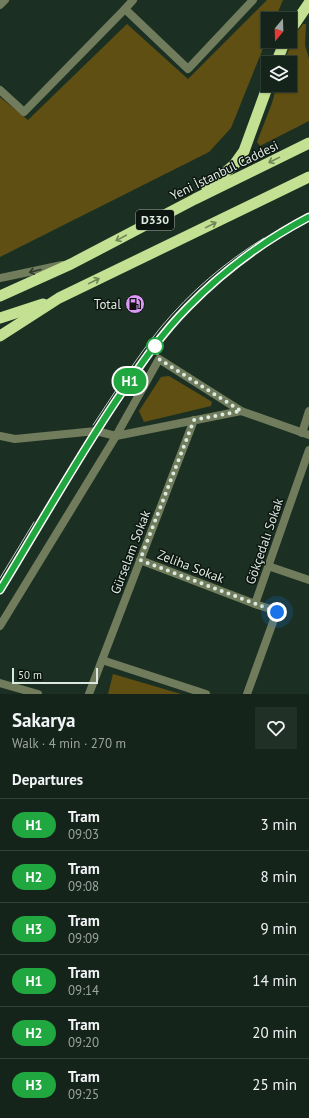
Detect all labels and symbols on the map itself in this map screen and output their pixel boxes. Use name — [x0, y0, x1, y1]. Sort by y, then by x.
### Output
north arrow — [261, 12, 297, 48]
street label: Yeni İstanbul Caddesi — [167, 137, 281, 204]
one-way arrow — [268, 157, 280, 164]
road number: D330 — [136, 210, 174, 230]
one-way arrow — [204, 220, 216, 228]
one-way arrow — [115, 234, 127, 242]
one-way arrow — [29, 267, 42, 275]
one-way arrow — [87, 277, 99, 284]
fuel station icon: Total — [124, 293, 146, 315]
place label: Total — [94, 296, 121, 313]
unlabelled marker — [146, 337, 164, 355]
line badge: H1 — [112, 368, 148, 394]
street label: Gökçedalı Sokak — [242, 495, 287, 587]
street label: Gürselam Sokak — [107, 507, 155, 597]
street label: Zeliha Sokak — [155, 546, 227, 587]
your location — [267, 602, 287, 622]
scale bar — [12, 666, 98, 685]

